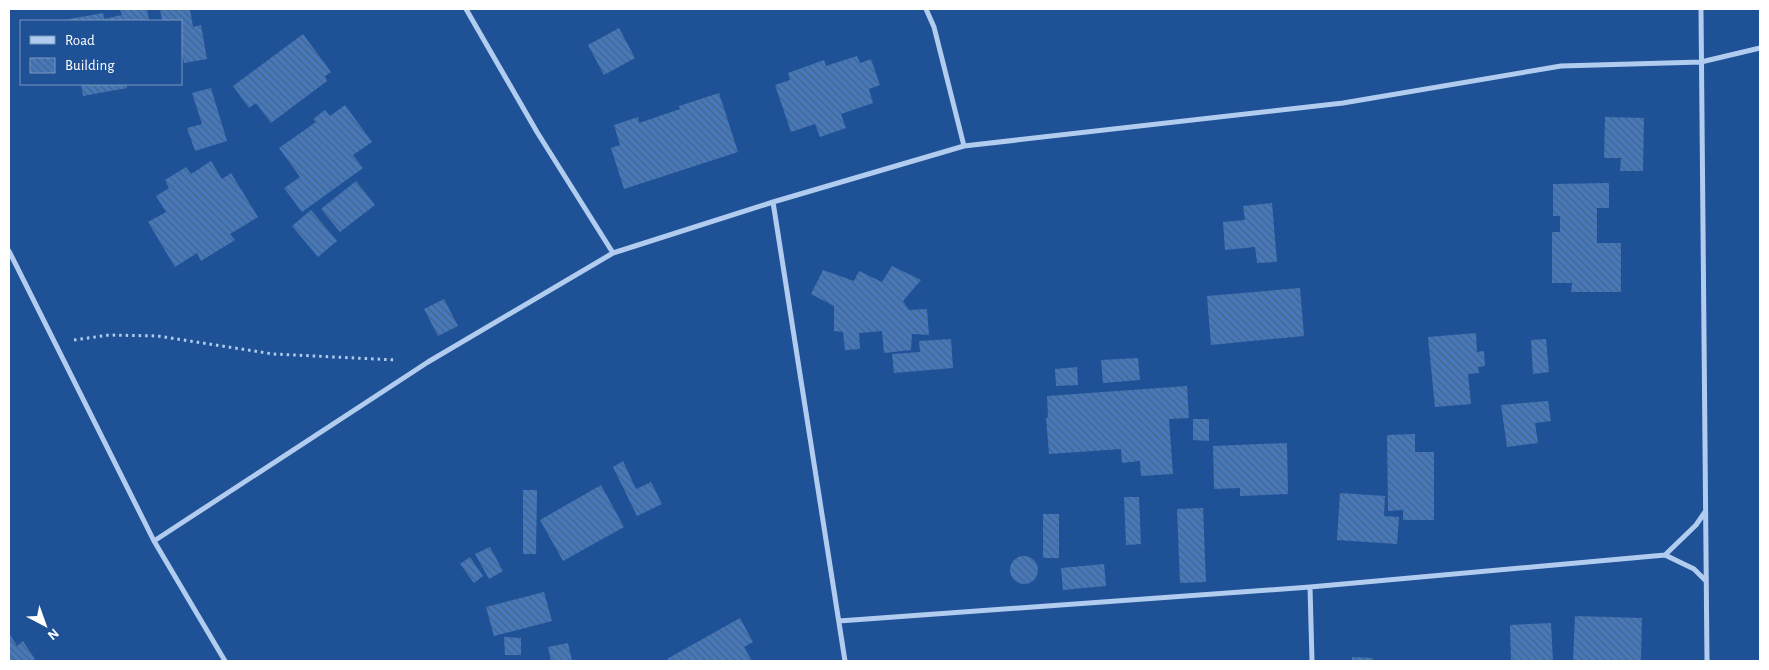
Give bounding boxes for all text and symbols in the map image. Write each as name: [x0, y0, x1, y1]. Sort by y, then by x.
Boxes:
legend: [20, 20, 182, 85]
text: Road: [65, 33, 95, 48]
text: Building: [65, 58, 115, 73]
north arrow: [20, 600, 70, 650]
text: N: [45, 626, 61, 643]

